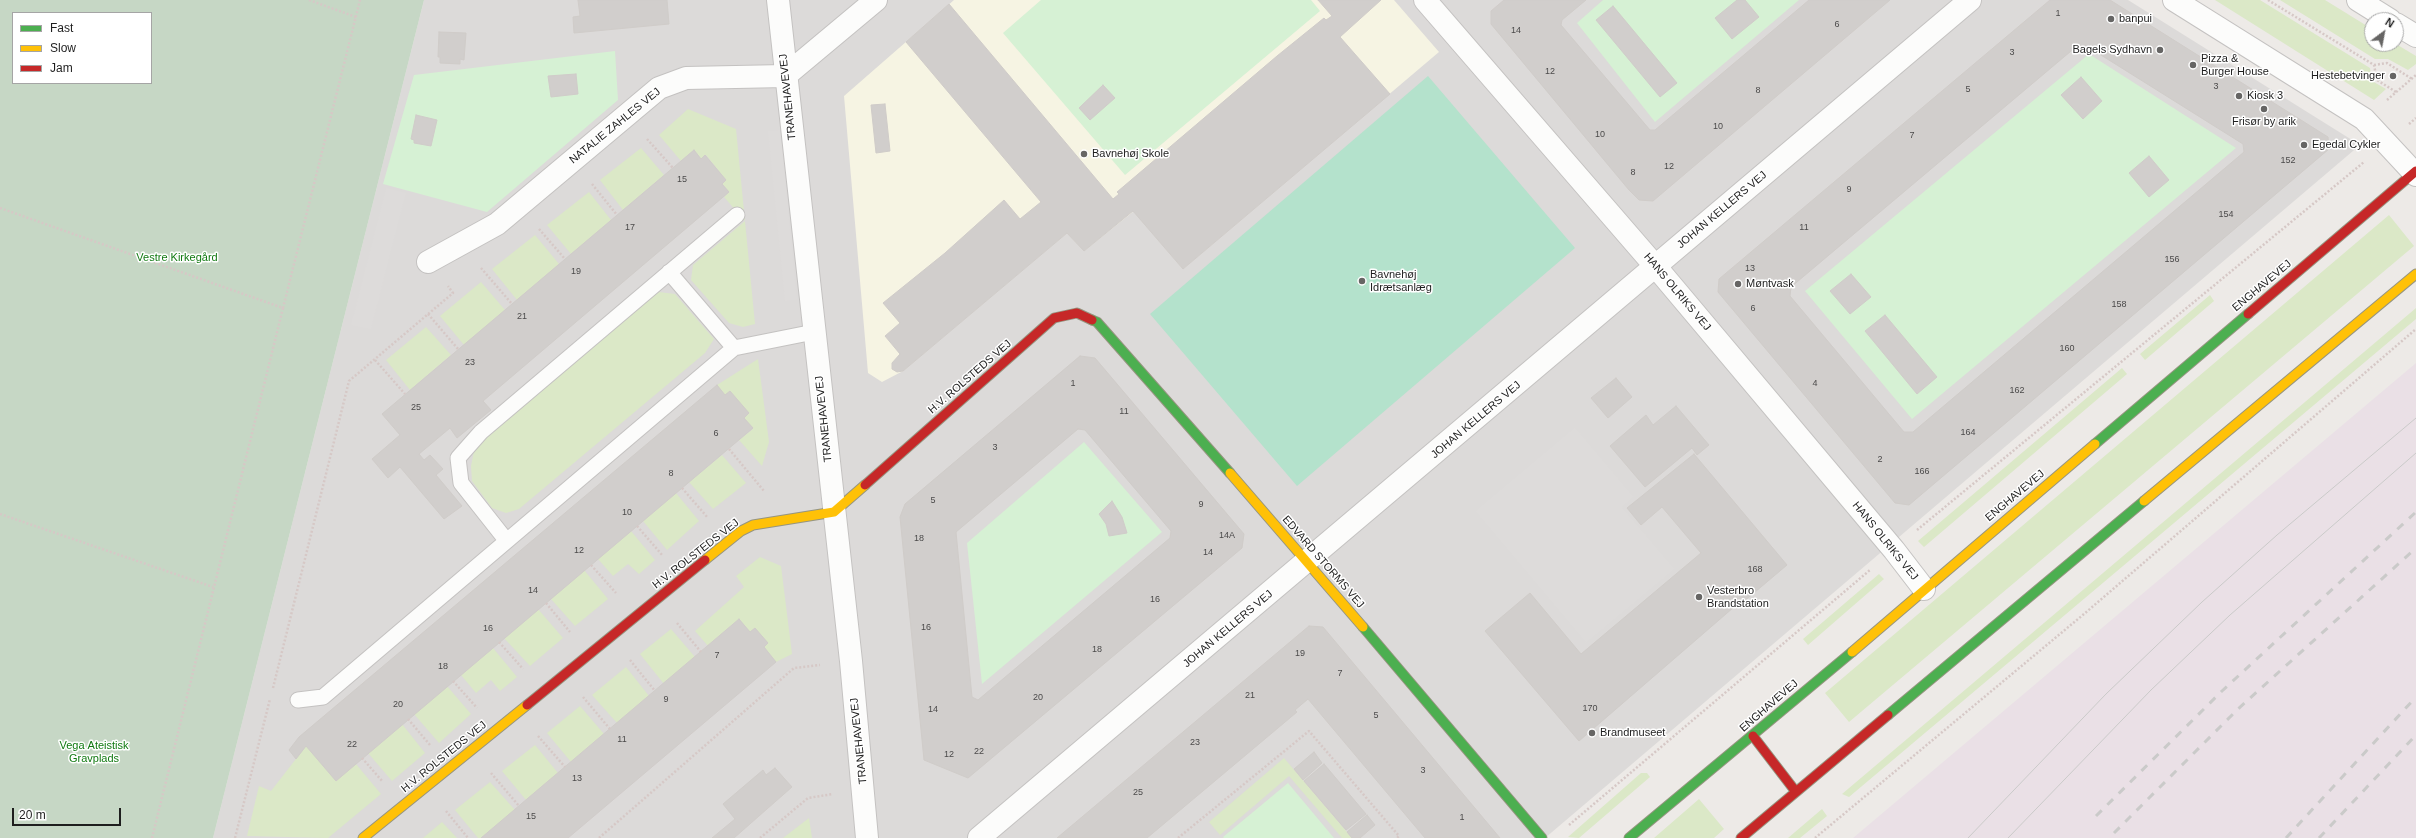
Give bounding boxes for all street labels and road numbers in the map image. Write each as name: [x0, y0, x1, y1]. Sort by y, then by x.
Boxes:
street label: TRANEHAVEVEJ: [777, 53, 799, 141]
street label: NATALIE ZAHLES VEJ: [567, 85, 663, 167]
street label: JOHAN KELLERS VEJ: [1674, 169, 1770, 251]
street label: HANS OLRIKS VEJ: [1641, 251, 1713, 333]
street label: ENGHAVEVEJ: [2230, 257, 2294, 315]
street label: H.V. ROLSTEDS VEJ: [926, 337, 1014, 417]
street label: TRANEHAVEVEJ: [813, 375, 835, 463]
street label: JOHAN KELLERS VEJ: [1428, 379, 1524, 461]
street label: ENGHAVEVEJ: [1983, 467, 2047, 525]
street label: HANS OLRIKS VEJ: [1849, 499, 1921, 583]
street label: EDVARD STORMS VEJ: [1279, 513, 1367, 611]
street label: H.V. ROLSTEDS VEJ: [650, 516, 742, 592]
street label: JOHAN KELLERS VEJ: [1180, 588, 1276, 670]
street label: ENGHAVEVEJ: [1737, 677, 1801, 735]
street label: TRANEHAVEVEJ: [848, 697, 870, 785]
street label: H.V. ROLSTEDS VEJ: [399, 719, 489, 795]

